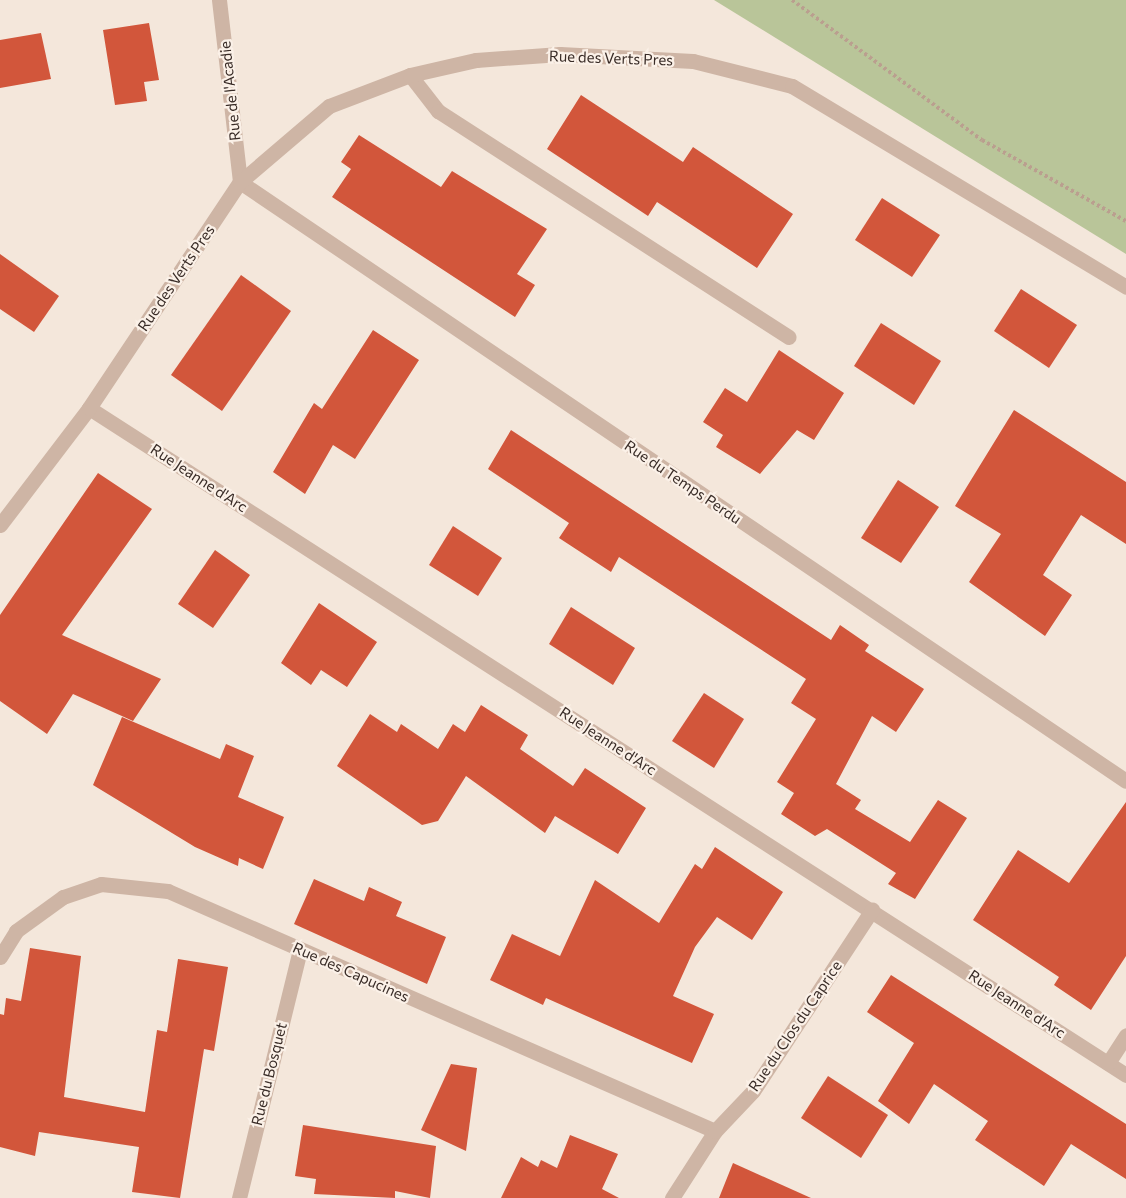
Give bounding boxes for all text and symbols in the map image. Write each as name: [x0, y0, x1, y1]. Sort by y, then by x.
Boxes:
street label: Rue de l'Acadie: [216, 40, 244, 142]
street label: Rue des Verts Pres: [549, 47, 673, 69]
street label: Rue des Verts Pres: [134, 221, 218, 335]
street label: Rue du Temps Perdu: [621, 436, 745, 528]
street label: Rue Jeanne d'Arc: [147, 440, 251, 516]
street label: Rue Jeanne d'Arc: [556, 703, 660, 779]
street label: Rue des Capucines: [290, 938, 412, 1006]
street label: Rue du Clos du Caprice: [745, 957, 845, 1095]
street label: Rue Jeanne d'Arc: [965, 966, 1069, 1042]
street label: Rue du Bosquet: [248, 1021, 290, 1127]

